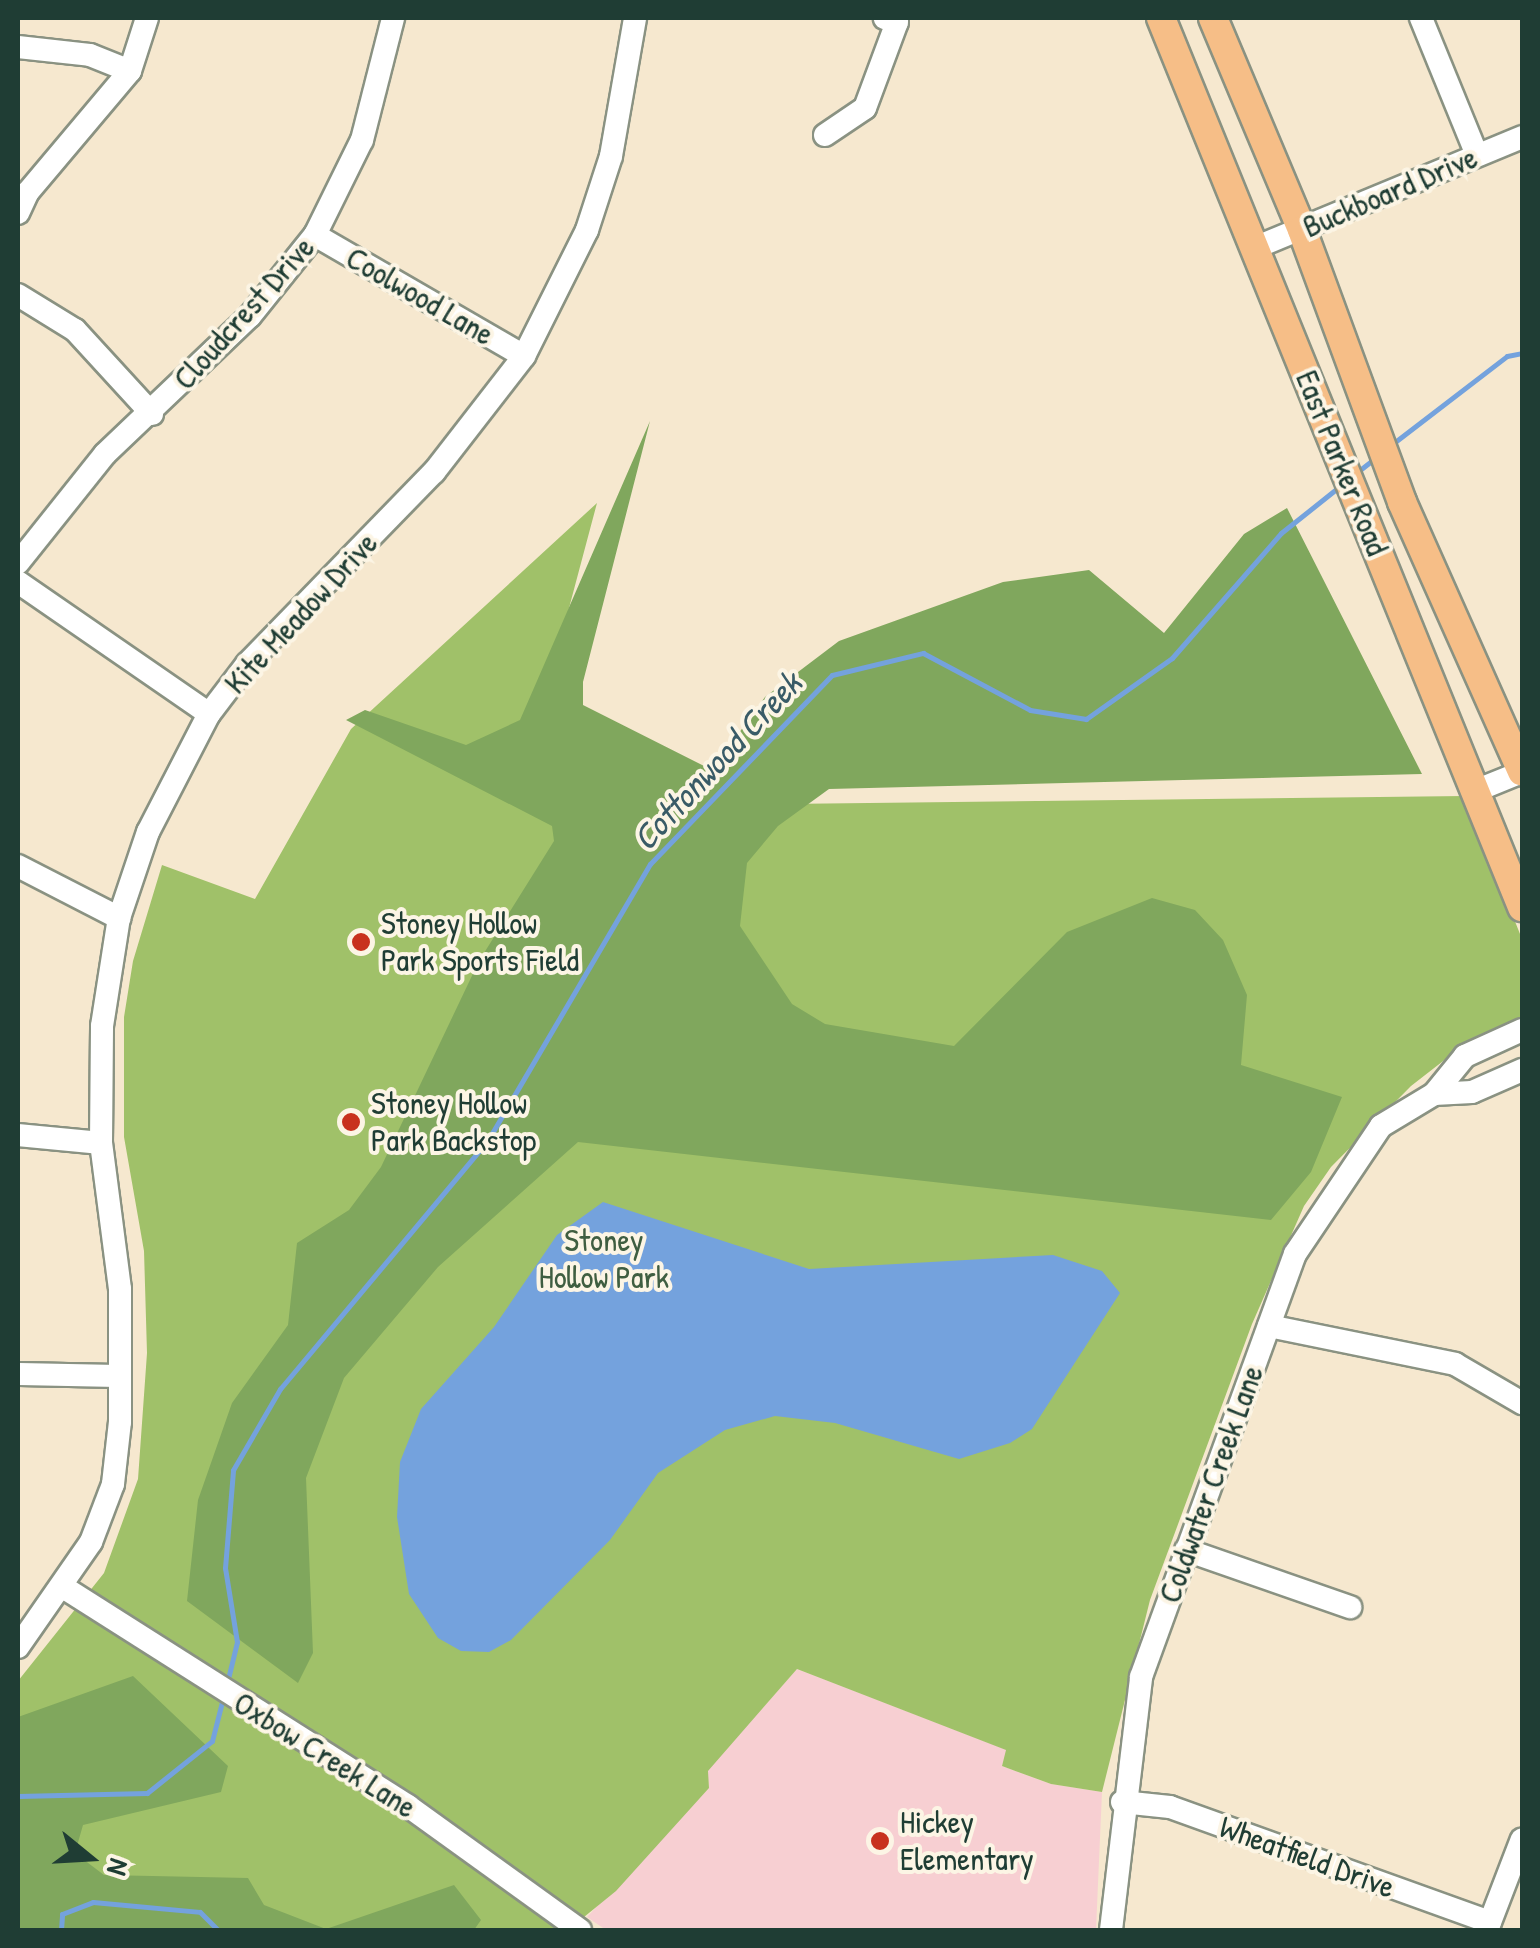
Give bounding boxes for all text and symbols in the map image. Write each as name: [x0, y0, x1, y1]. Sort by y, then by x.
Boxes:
street label: Buckboard Drive: [1297, 138, 1483, 246]
street label: Cloudcrest Drive: [165, 229, 323, 397]
street label: Coolwood Lane: [339, 238, 501, 354]
street label: East Parker Road: [1288, 365, 1396, 561]
street label: Kite Meadow Drive: [216, 524, 386, 702]
water label: Cottonwood Creek: [624, 663, 810, 859]
place label: Stoney Hollow Park Sports Field: [381, 905, 579, 980]
marker: Stoney Hollow Park Sports Field: [350, 931, 372, 953]
place label: Stoney Hollow Park Backstop: [371, 1085, 536, 1160]
marker: Stoney Hollow Park Backstop: [340, 1111, 362, 1133]
park label: Stoney Hollow Park: [539, 1222, 669, 1297]
street label: Coldwater Creek Lane: [1150, 1360, 1272, 1608]
street label: Oxbow Creek Lane: [227, 1684, 423, 1826]
place label: Hickey Elementary: [900, 1804, 1034, 1879]
north arrow: [40, 1808, 140, 1908]
street label: Wheatfield Drive: [1214, 1808, 1400, 1906]
marker: Hickey Elementary: [869, 1830, 891, 1852]
text: N: [98, 1854, 139, 1880]

